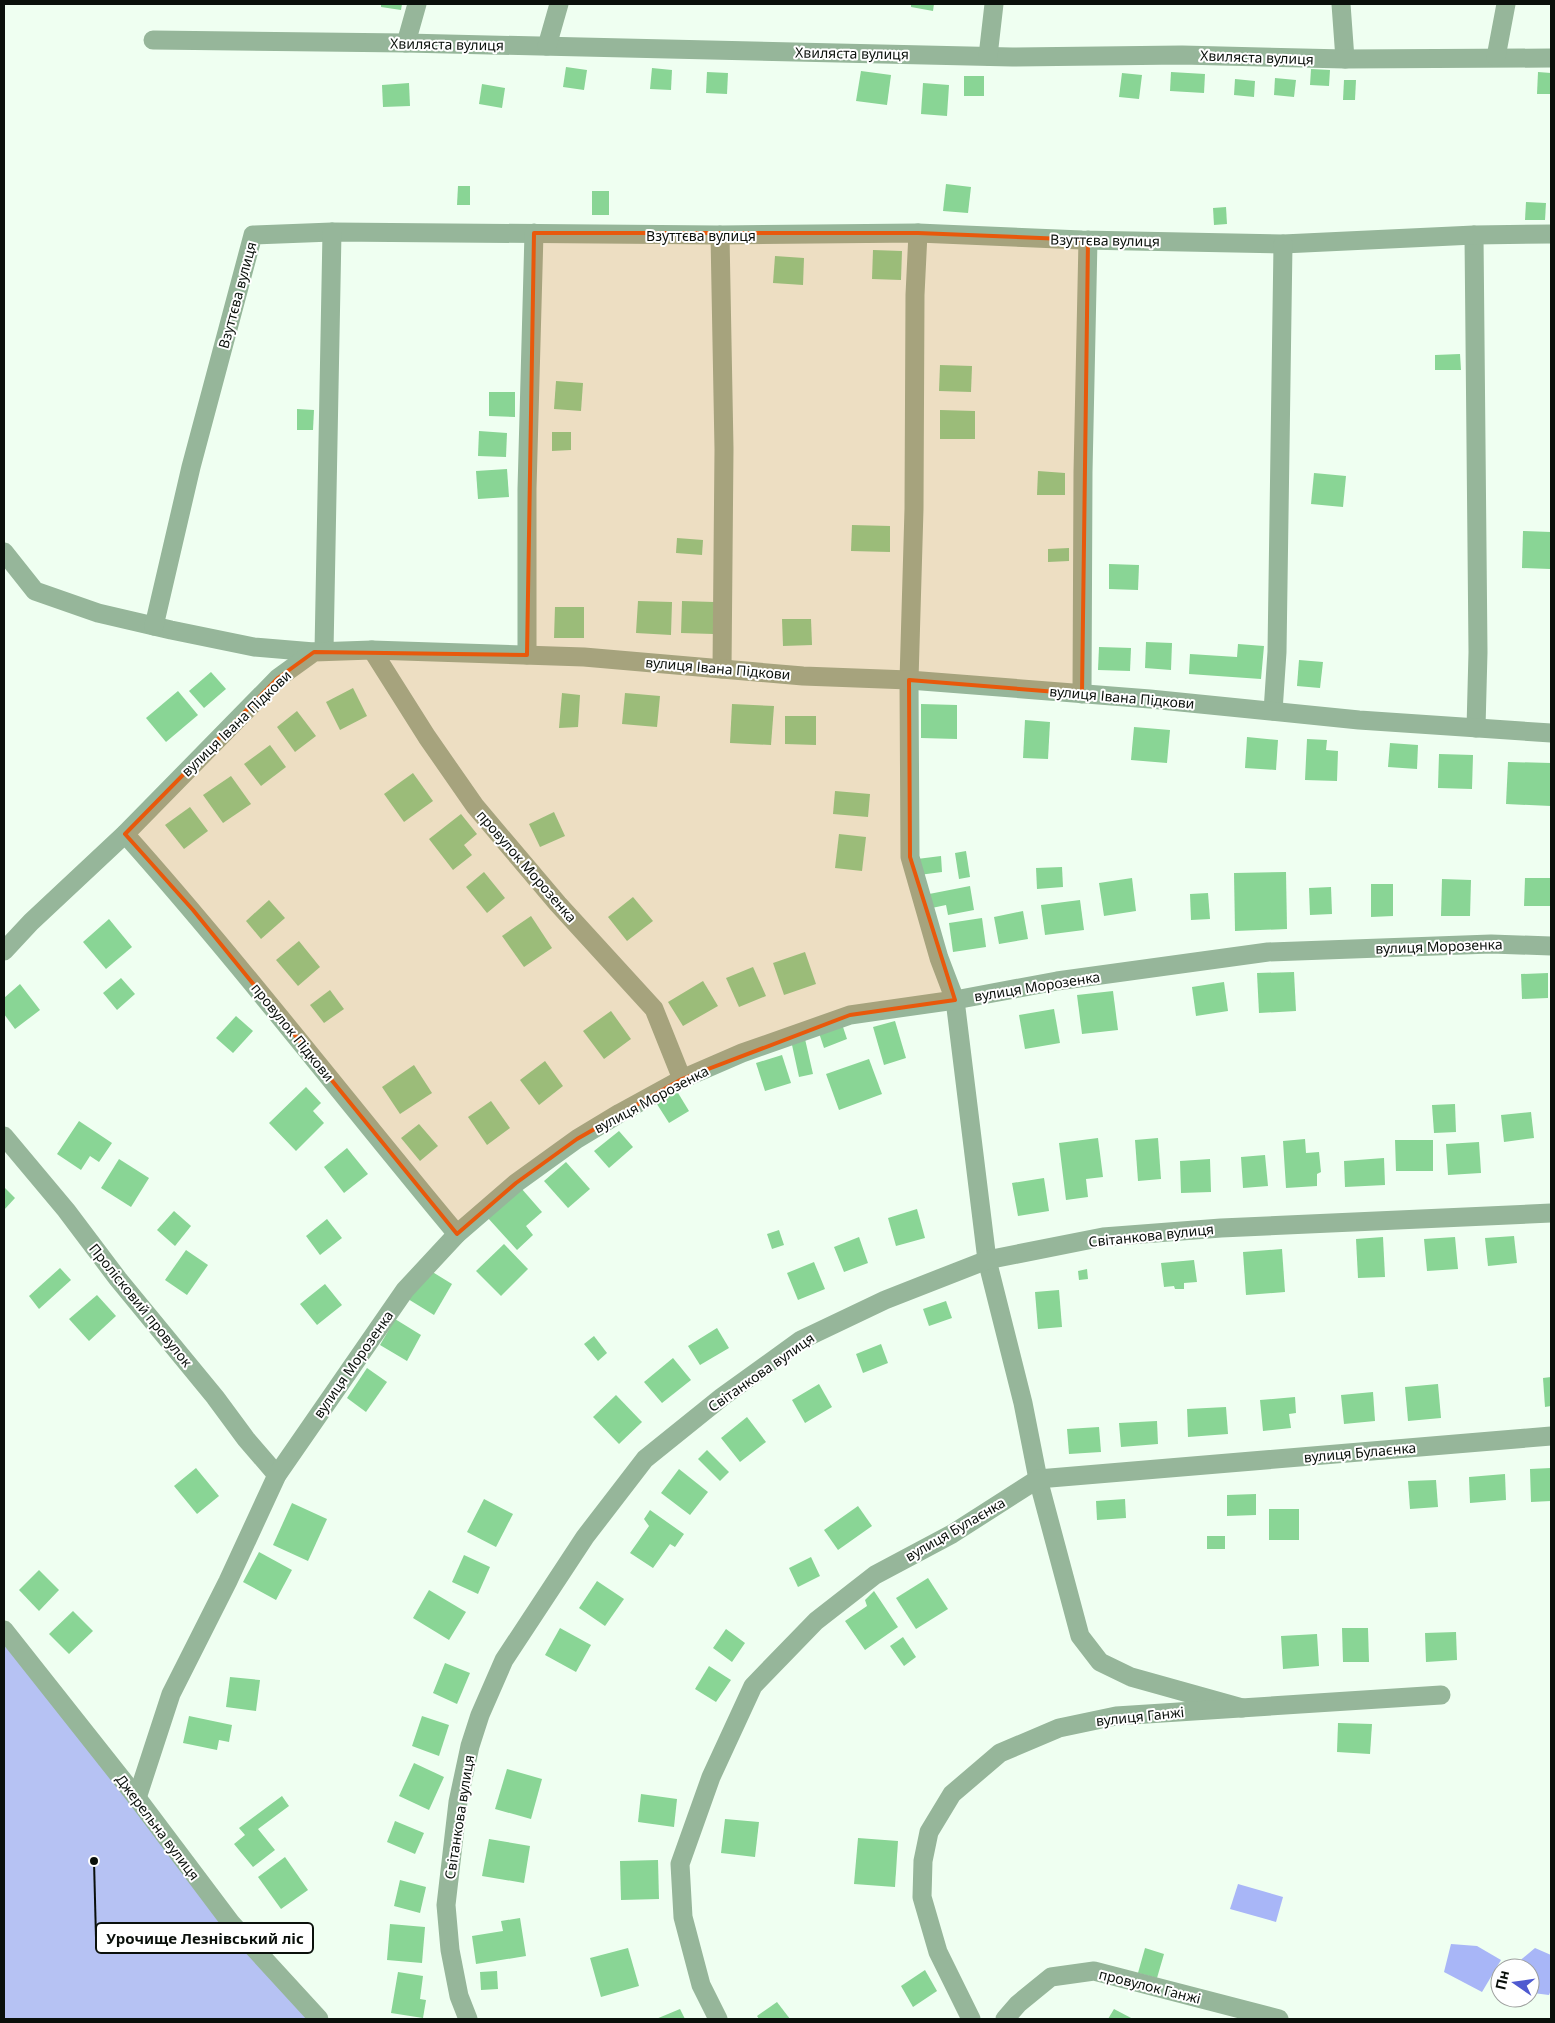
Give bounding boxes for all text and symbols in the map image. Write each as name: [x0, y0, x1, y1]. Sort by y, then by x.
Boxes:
street label: Хвиляста вулиця: [390, 34, 504, 54]
street label: Хвиляста вулиця: [795, 43, 909, 63]
street label: Хвиляста вулиця: [1200, 46, 1314, 68]
street label: Взуттєва вулиця: [646, 226, 756, 245]
street label: Взуттєва вулиця: [1050, 230, 1160, 250]
street label: Взуттєва вулиця: [214, 240, 260, 350]
street label: вулиця Івана Підкови: [645, 652, 791, 684]
street label: вулиця Івана Підкови: [177, 666, 295, 780]
street label: вулиця Івана Підкови: [1049, 681, 1195, 713]
street label: провулок Морозенка: [473, 806, 581, 926]
street label: вулиця Морозенка: [1375, 934, 1503, 958]
street label: вулиця Морозенка: [973, 967, 1101, 1005]
street label: провулок Підкови: [247, 979, 339, 1085]
street label: вулиця Морозенка: [590, 1061, 712, 1137]
street label: Світанкова вулиця: [1087, 1219, 1215, 1251]
street label: Пролісковий провулок: [85, 1239, 197, 1371]
street label: вулиця Морозенка: [309, 1306, 397, 1422]
street label: Світанкова вулиця: [704, 1328, 818, 1416]
street label: вулиця Булаєнка: [1303, 1438, 1417, 1466]
street label: вулиця Булаєнка: [901, 1493, 1009, 1565]
street label: вулиця Ганжі: [1095, 1702, 1185, 1730]
street label: Світанкова вулиця: [440, 1753, 478, 1881]
street label: Джерельна вулиця: [112, 1770, 204, 1884]
callout: Урочище Лезнівський ліс: [96, 1923, 313, 1953]
text: Урочище Лезнівський ліс: [106, 1928, 304, 1948]
north arrow: [1490, 1958, 1540, 2008]
street label: провулок Ганжі: [1097, 1964, 1203, 2008]
text: Пн: [1490, 1968, 1513, 1992]

